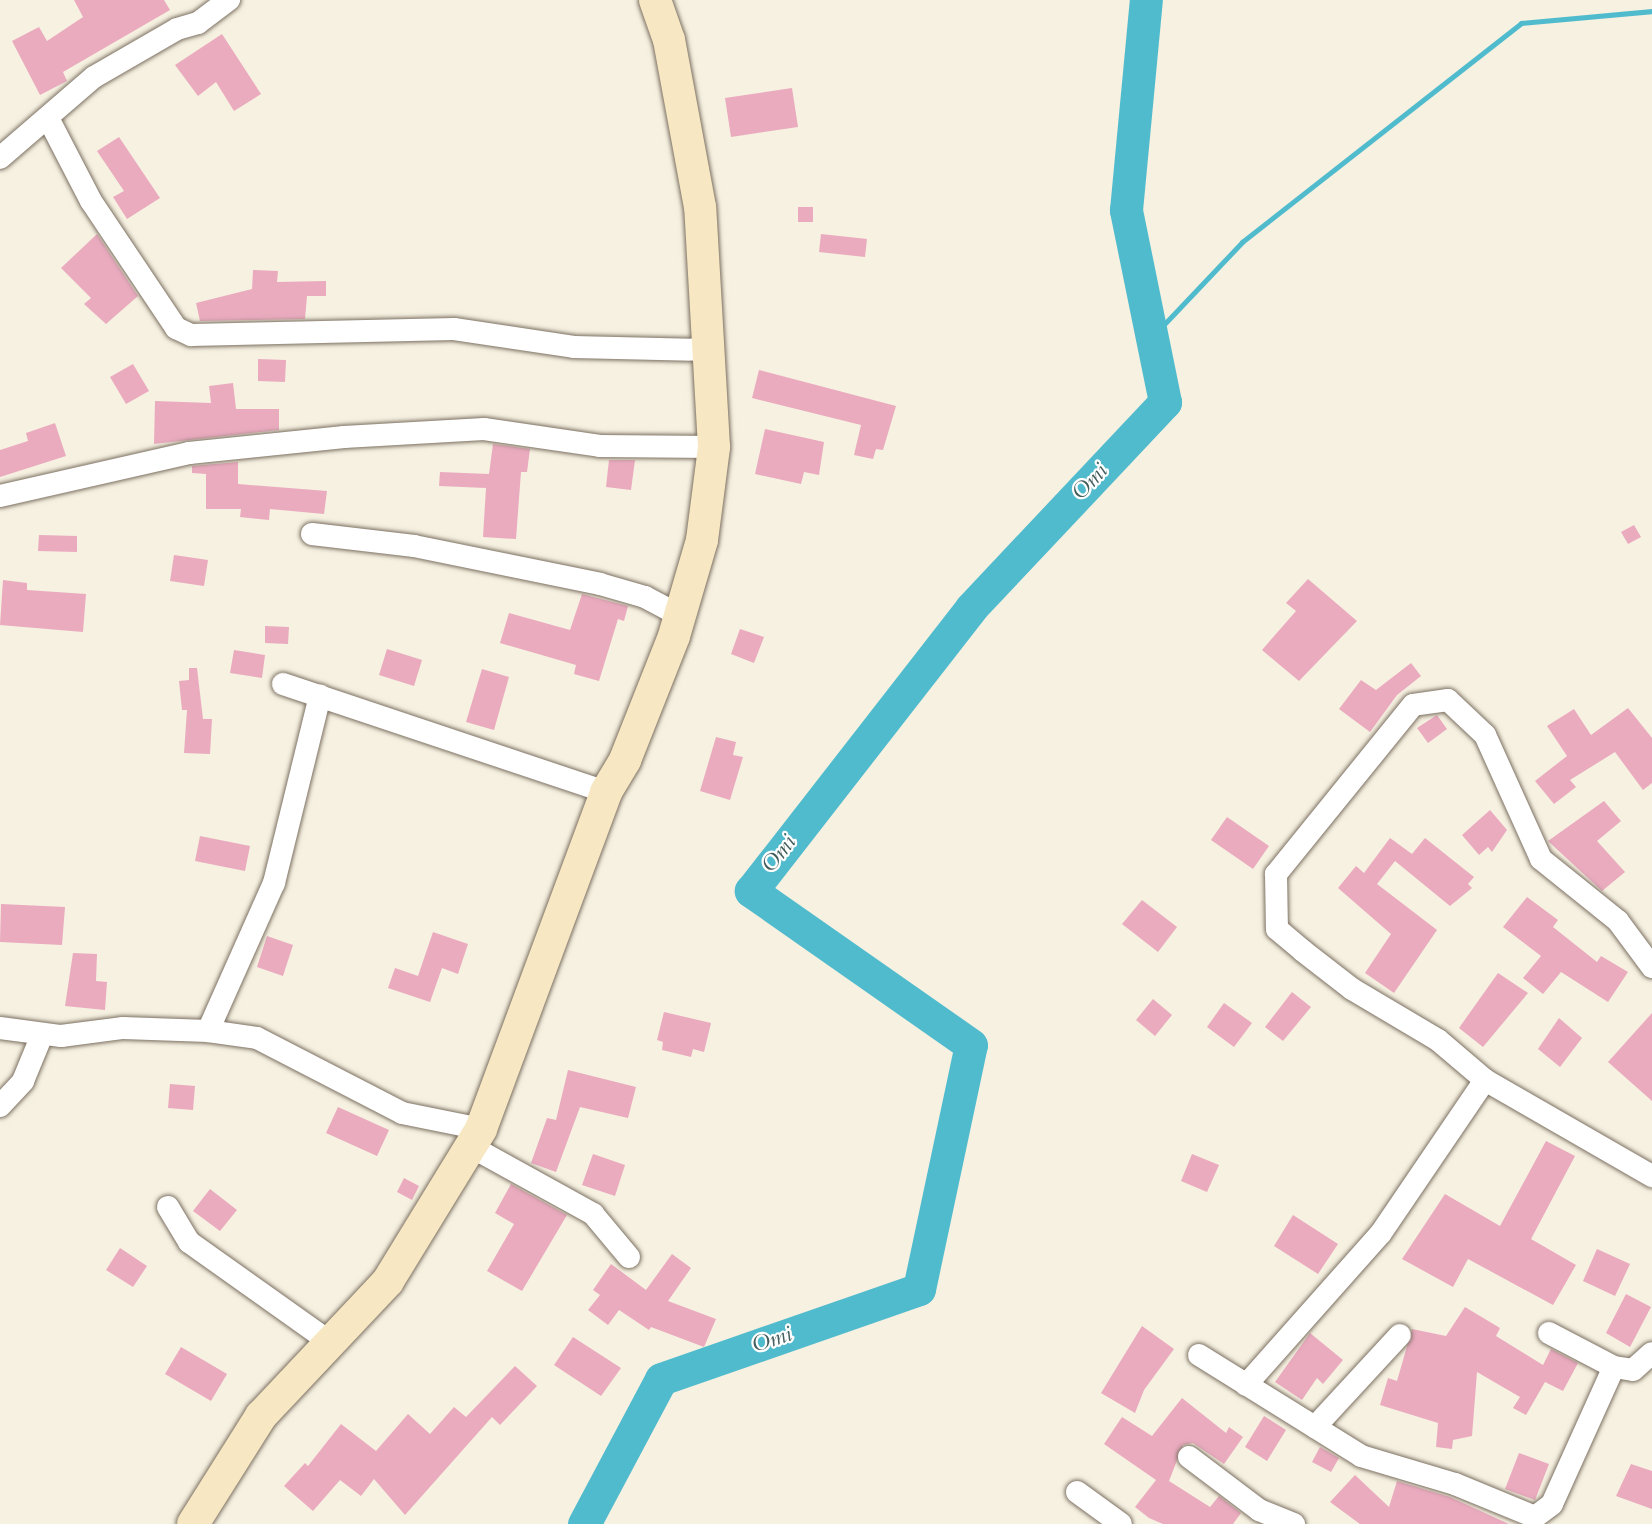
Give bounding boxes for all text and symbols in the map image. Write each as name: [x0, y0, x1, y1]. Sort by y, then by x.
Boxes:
water label: Omi: [1067, 458, 1113, 506]
water label: Omi: [756, 830, 802, 878]
water label: Omi: [749, 1321, 795, 1359]

